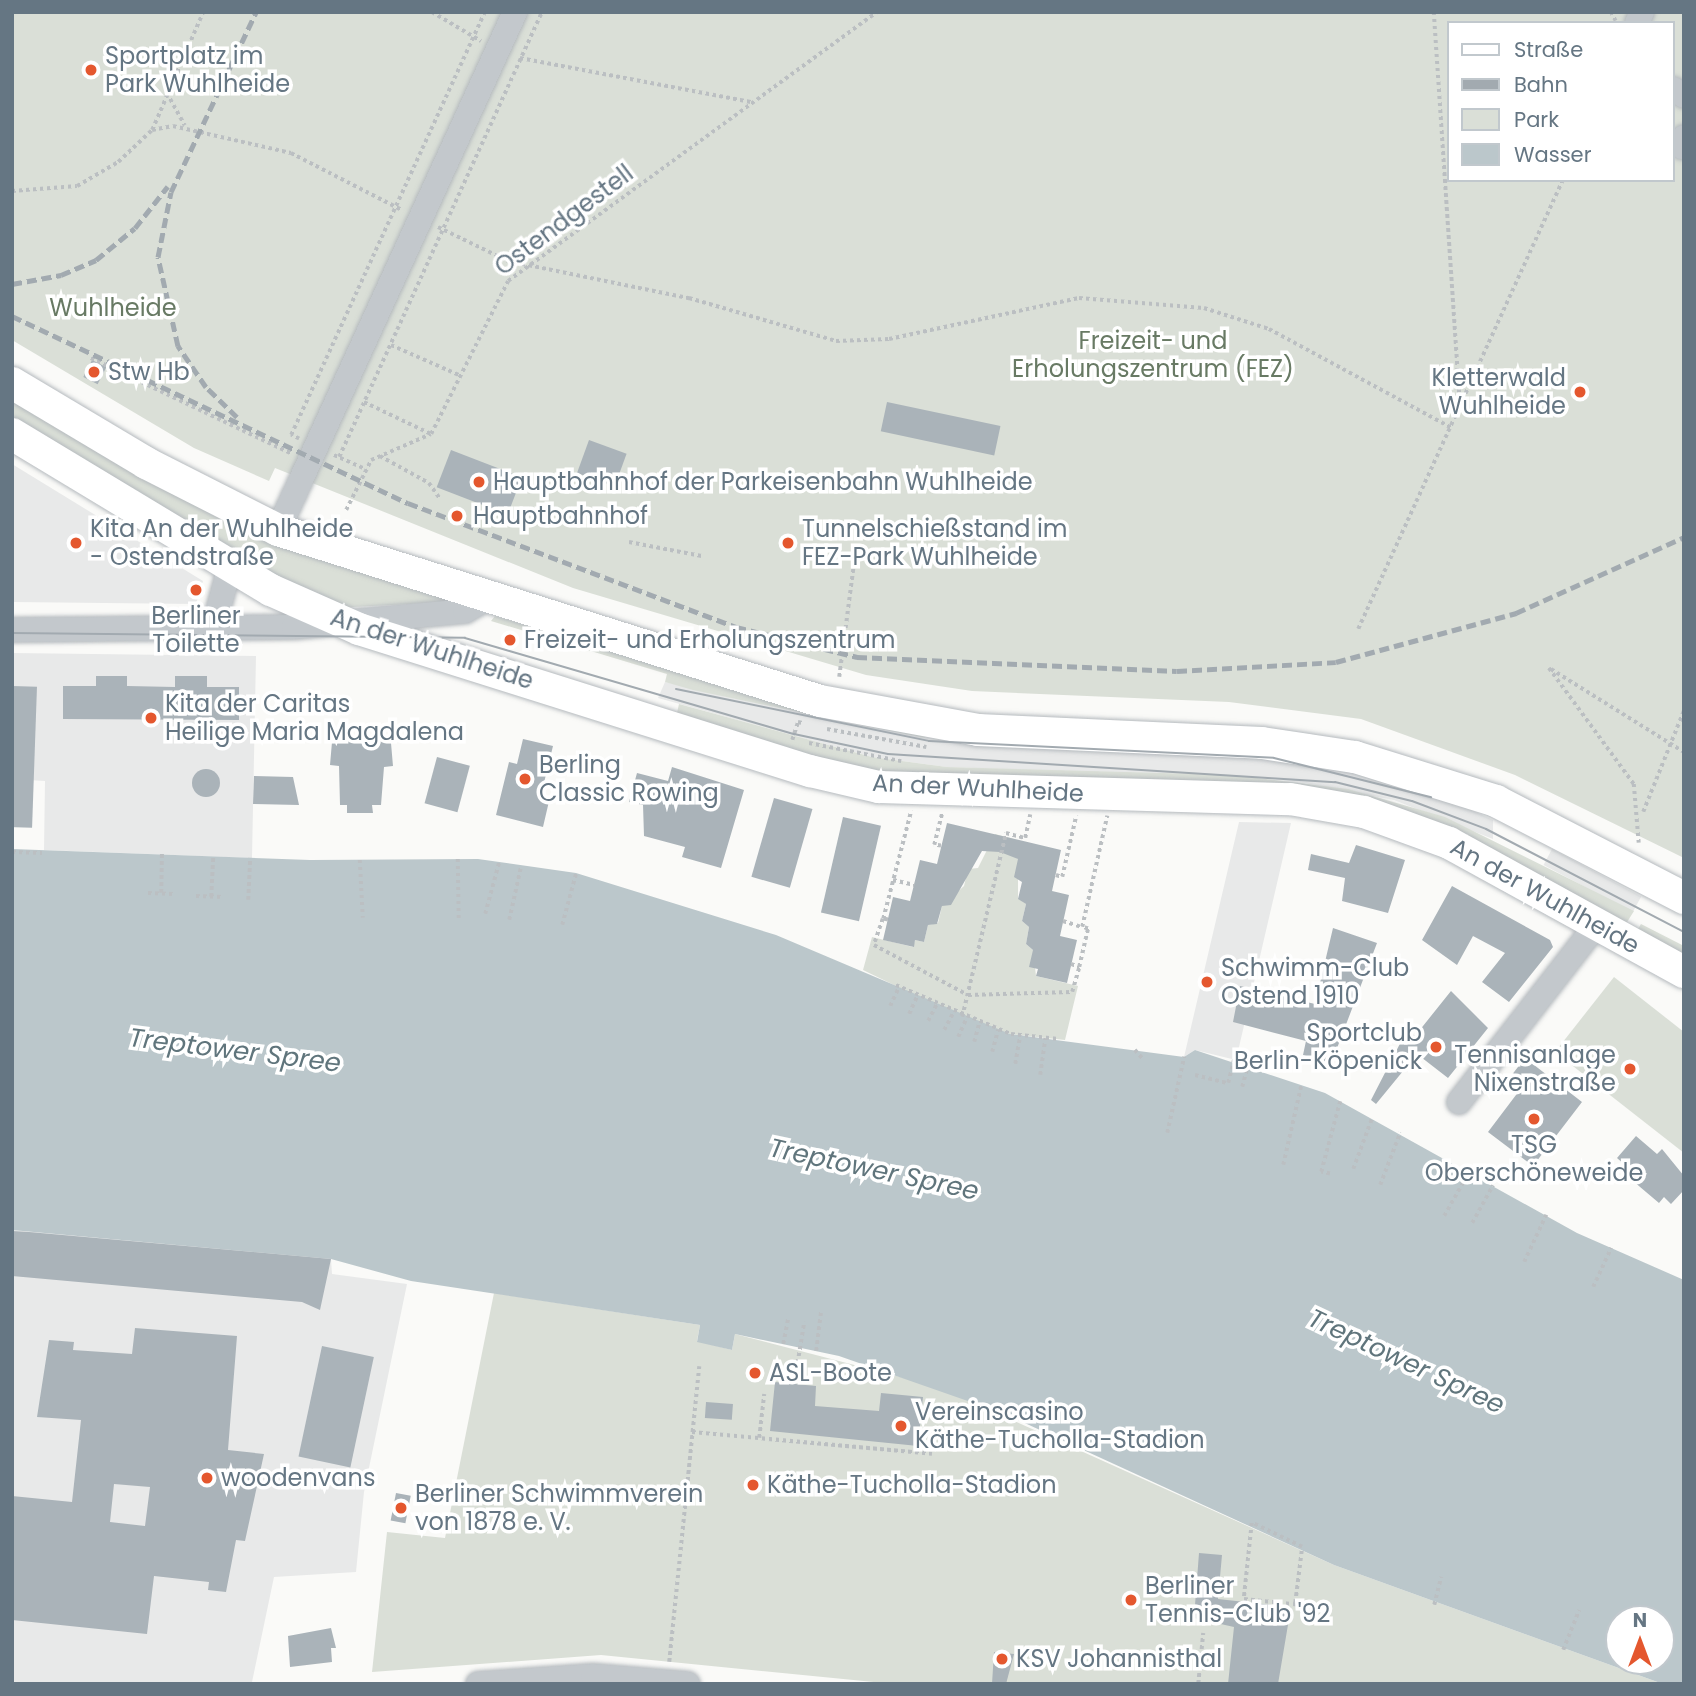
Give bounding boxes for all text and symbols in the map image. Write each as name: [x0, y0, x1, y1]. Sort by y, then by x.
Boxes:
legend: [1448, 21, 1675, 182]
text: Straße: [1514, 35, 1583, 64]
place label: Sportplatz im Park Wuhlheide: [105, 42, 290, 98]
marker: Sportplatz im Park Wuhlheide: [83, 62, 99, 78]
text: Bahn: [1514, 70, 1568, 99]
text: Park: [1514, 105, 1559, 134]
text: Wasser: [1514, 140, 1591, 169]
street label: Ostendgestell: [489, 159, 639, 281]
park label: Wuhlheide: [49, 294, 177, 322]
park label: Freizeit- und Erholungszentrum (FEZ): [1012, 327, 1294, 383]
place label: Stw Hb: [108, 358, 190, 386]
marker: Stw Hb: [86, 364, 102, 380]
place label: Kletterwald Wuhlheide: [1432, 364, 1566, 420]
marker: Kletterwald Wuhlheide: [1572, 384, 1588, 400]
place label: Hauptbahnhof der Parkeisenbahn Wuhlheide: [493, 468, 1033, 496]
marker: Hauptbahnhof der Parkeisenbahn Wuhlheide: [471, 474, 487, 490]
place label: Hauptbahnhof: [473, 502, 648, 530]
marker: Hauptbahnhof: [447, 506, 467, 526]
place label: Kita An der Wuhlheide - Ostendstraße: [90, 515, 353, 571]
place label: Tunnelschießstand im FEZ-Park Wuhlheide: [802, 515, 1068, 571]
marker: Kita An der Wuhlheide - Ostendstraße: [68, 535, 84, 551]
marker: Tunnelschießstand im FEZ-Park Wuhlheide: [780, 535, 796, 551]
marker: Berliner Toilette: [188, 582, 204, 598]
place label: Berliner Toilette: [151, 602, 241, 658]
street label: An der Wuhlheide: [327, 603, 537, 695]
place label: Freizeit- und Erholungszentrum: [524, 626, 896, 654]
marker: Freizeit- und Erholungszentrum: [502, 632, 518, 648]
place label: Kita der Caritas Heilige Maria Magdalena: [165, 690, 464, 746]
marker: Kita der Caritas Heilige Maria Magdalena: [143, 710, 159, 726]
place label: Berling Classic Rowing: [539, 751, 719, 807]
street label: An der Wuhlheide: [872, 768, 1084, 808]
marker: Berling Classic Rowing: [517, 771, 533, 787]
street label: An der Wuhlheide: [1445, 832, 1645, 960]
place label: Schwimm-Club Ostend 1910: [1221, 954, 1409, 1010]
marker: Schwimm-Club Ostend 1910: [1199, 974, 1215, 990]
place label: Sportclub Berlin-Köpenick: [1234, 1019, 1422, 1075]
water label: Treptower Spree: [127, 1023, 343, 1079]
marker: Sportclub Berlin-Köpenick: [1428, 1039, 1444, 1055]
place label: Tennisanlage Nixenstraße: [1454, 1041, 1616, 1097]
marker: Tennisanlage Nixenstraße: [1622, 1061, 1638, 1077]
marker: TSG Oberschöneweide: [1526, 1111, 1542, 1127]
place label: TSG Oberschöneweide: [1425, 1131, 1643, 1187]
water label: Treptower Spree: [767, 1133, 981, 1207]
water label: Treptower Spree: [1303, 1303, 1509, 1421]
place label: ASL-Boote: [769, 1359, 892, 1387]
marker: ASL-Boote: [747, 1365, 763, 1381]
place label: Vereinscasino Käthe-Tucholla-Stadion: [915, 1398, 1205, 1454]
marker: Vereinscasino Käthe-Tucholla-Stadion: [893, 1418, 909, 1434]
place label: woodenvans: [221, 1464, 375, 1492]
marker: woodenvans: [199, 1470, 215, 1486]
place label: Käthe-Tucholla-Stadion: [767, 1471, 1057, 1499]
marker: Käthe-Tucholla-Stadion: [745, 1477, 761, 1493]
place label: Berliner Schwimmverein von 1878 e. V.: [415, 1480, 703, 1536]
marker: Berliner Schwimmverein von 1878 e. V.: [393, 1500, 409, 1516]
place label: Berliner Tennis-Club '92: [1145, 1572, 1330, 1628]
marker: Berliner Tennis-Club '92: [1123, 1592, 1139, 1608]
north arrow: [1605, 1605, 1675, 1675]
text: N: [1633, 1607, 1647, 1634]
place label: KSV Johannisthal: [1016, 1645, 1222, 1673]
marker: KSV Johannisthal: [994, 1651, 1010, 1667]

